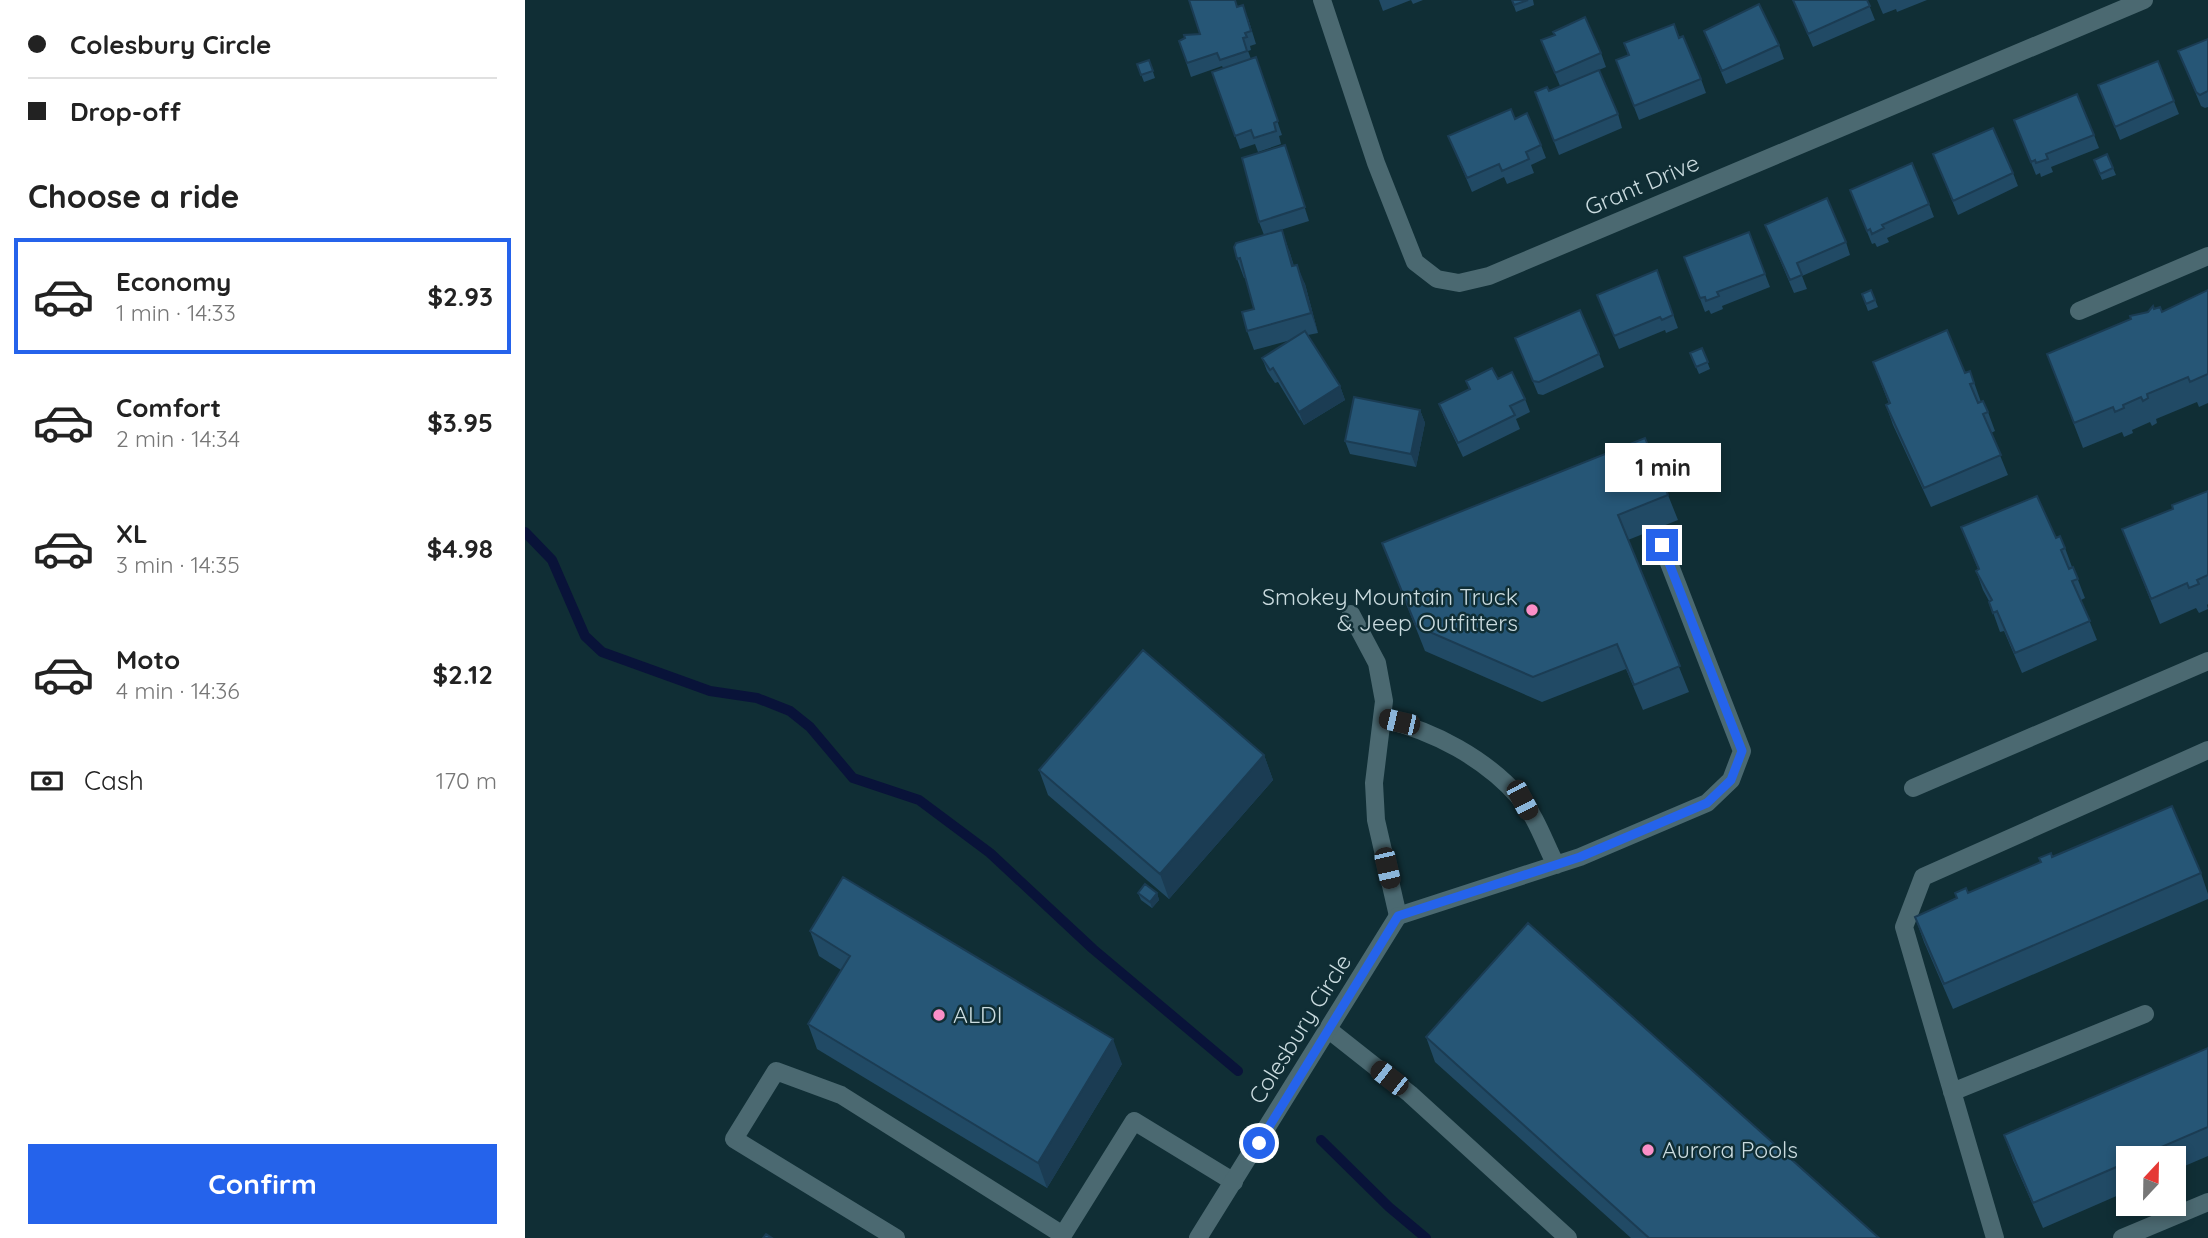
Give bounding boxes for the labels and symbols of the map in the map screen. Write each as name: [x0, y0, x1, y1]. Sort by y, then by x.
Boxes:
street label: Grant Drive: [1580, 148, 1703, 222]
callout: 1 min: [1604, 444, 1720, 492]
route end: [1646, 529, 1678, 561]
place label: Smokey Mountain Truck & Jeep Outfitters: [1262, 582, 1518, 637]
marker: Smokey Mountain Truck & Jeep Outfitters: [1524, 602, 1540, 618]
car: [1377, 707, 1422, 737]
car: [1503, 777, 1542, 823]
car: [1373, 845, 1402, 891]
street label: Colesbury Circle: [1242, 948, 1357, 1109]
place label: ALDI: [953, 1000, 1002, 1029]
marker: ALDI: [931, 1007, 947, 1023]
car: [1366, 1057, 1413, 1099]
route start: [1243, 1127, 1275, 1159]
place label: Aurora Pools: [1662, 1135, 1798, 1164]
marker: Aurora Pools: [1640, 1142, 1656, 1158]
north arrow: [2116, 1146, 2186, 1216]

